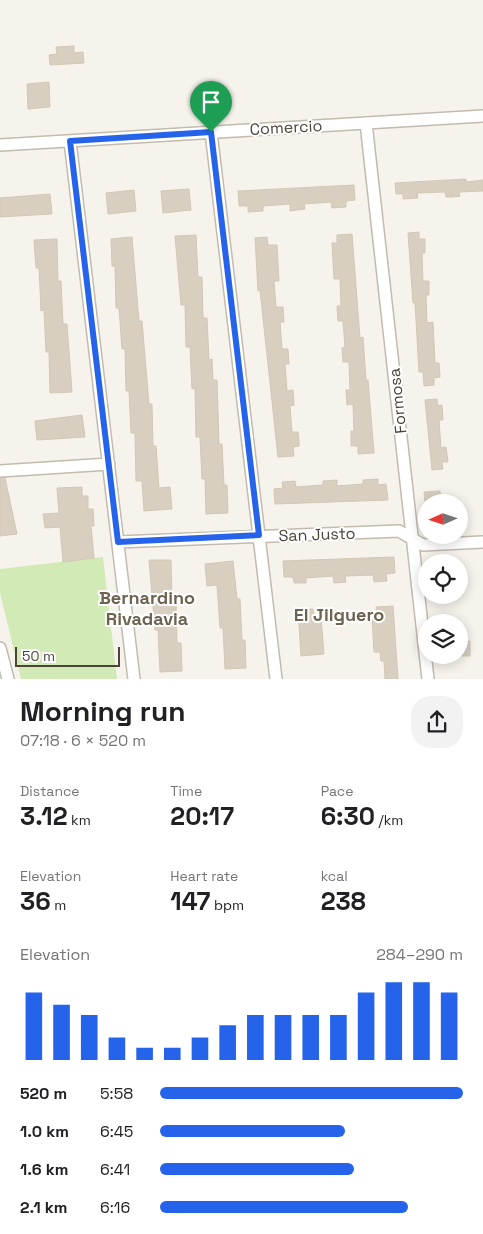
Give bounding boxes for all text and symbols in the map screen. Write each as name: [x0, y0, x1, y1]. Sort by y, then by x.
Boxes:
pin: [190, 81, 232, 132]
icon: arrive: [197, 88, 225, 116]
street label: Comercio: [249, 115, 323, 140]
street label: Formosa: [384, 367, 411, 435]
north arrow: [418, 494, 468, 544]
map controls: [418, 494, 468, 664]
street label: San Justo: [278, 523, 356, 546]
button: locate: [418, 554, 468, 604]
district label: Bernardino Rivadavia: [99, 586, 195, 630]
district label: El Jilguero: [294, 603, 384, 626]
button: layers: [418, 614, 468, 664]
scale bar: [15, 644, 120, 667]
text: 50 m: [22, 647, 55, 665]
text: Morning run: [20, 693, 185, 729]
button: share: [411, 696, 463, 748]
text: 07:18 · 6 × 520 m: [20, 730, 146, 751]
text: Distance: [20, 782, 80, 800]
text: Time: [170, 782, 202, 800]
text: Pace: [321, 782, 353, 800]
text: 3.12: [20, 800, 68, 832]
text: 20:17: [170, 800, 234, 832]
text: 6:30: [321, 800, 375, 832]
text: km: [68, 811, 91, 829]
text: /km: [375, 811, 403, 829]
text: Elevation: [20, 867, 81, 885]
text: Heart rate: [170, 867, 238, 885]
text: kcal: [321, 867, 348, 885]
text: 36: [20, 885, 51, 917]
text: 147: [170, 885, 210, 917]
text: 238: [321, 885, 366, 917]
text: m: [51, 896, 66, 914]
text: bpm: [210, 896, 244, 914]
text: Elevation: [20, 944, 90, 965]
text: 284–290 m: [376, 944, 463, 965]
text: 520 m: [20, 1083, 67, 1104]
text: 5:58: [100, 1083, 133, 1104]
text: 1.0 km: [20, 1121, 69, 1142]
text: 6:45: [100, 1121, 133, 1142]
text: 1.6 km: [20, 1159, 68, 1180]
text: 6:41: [100, 1159, 130, 1180]
text: 2.1 km: [20, 1197, 67, 1218]
text: 6:16: [100, 1197, 130, 1218]

